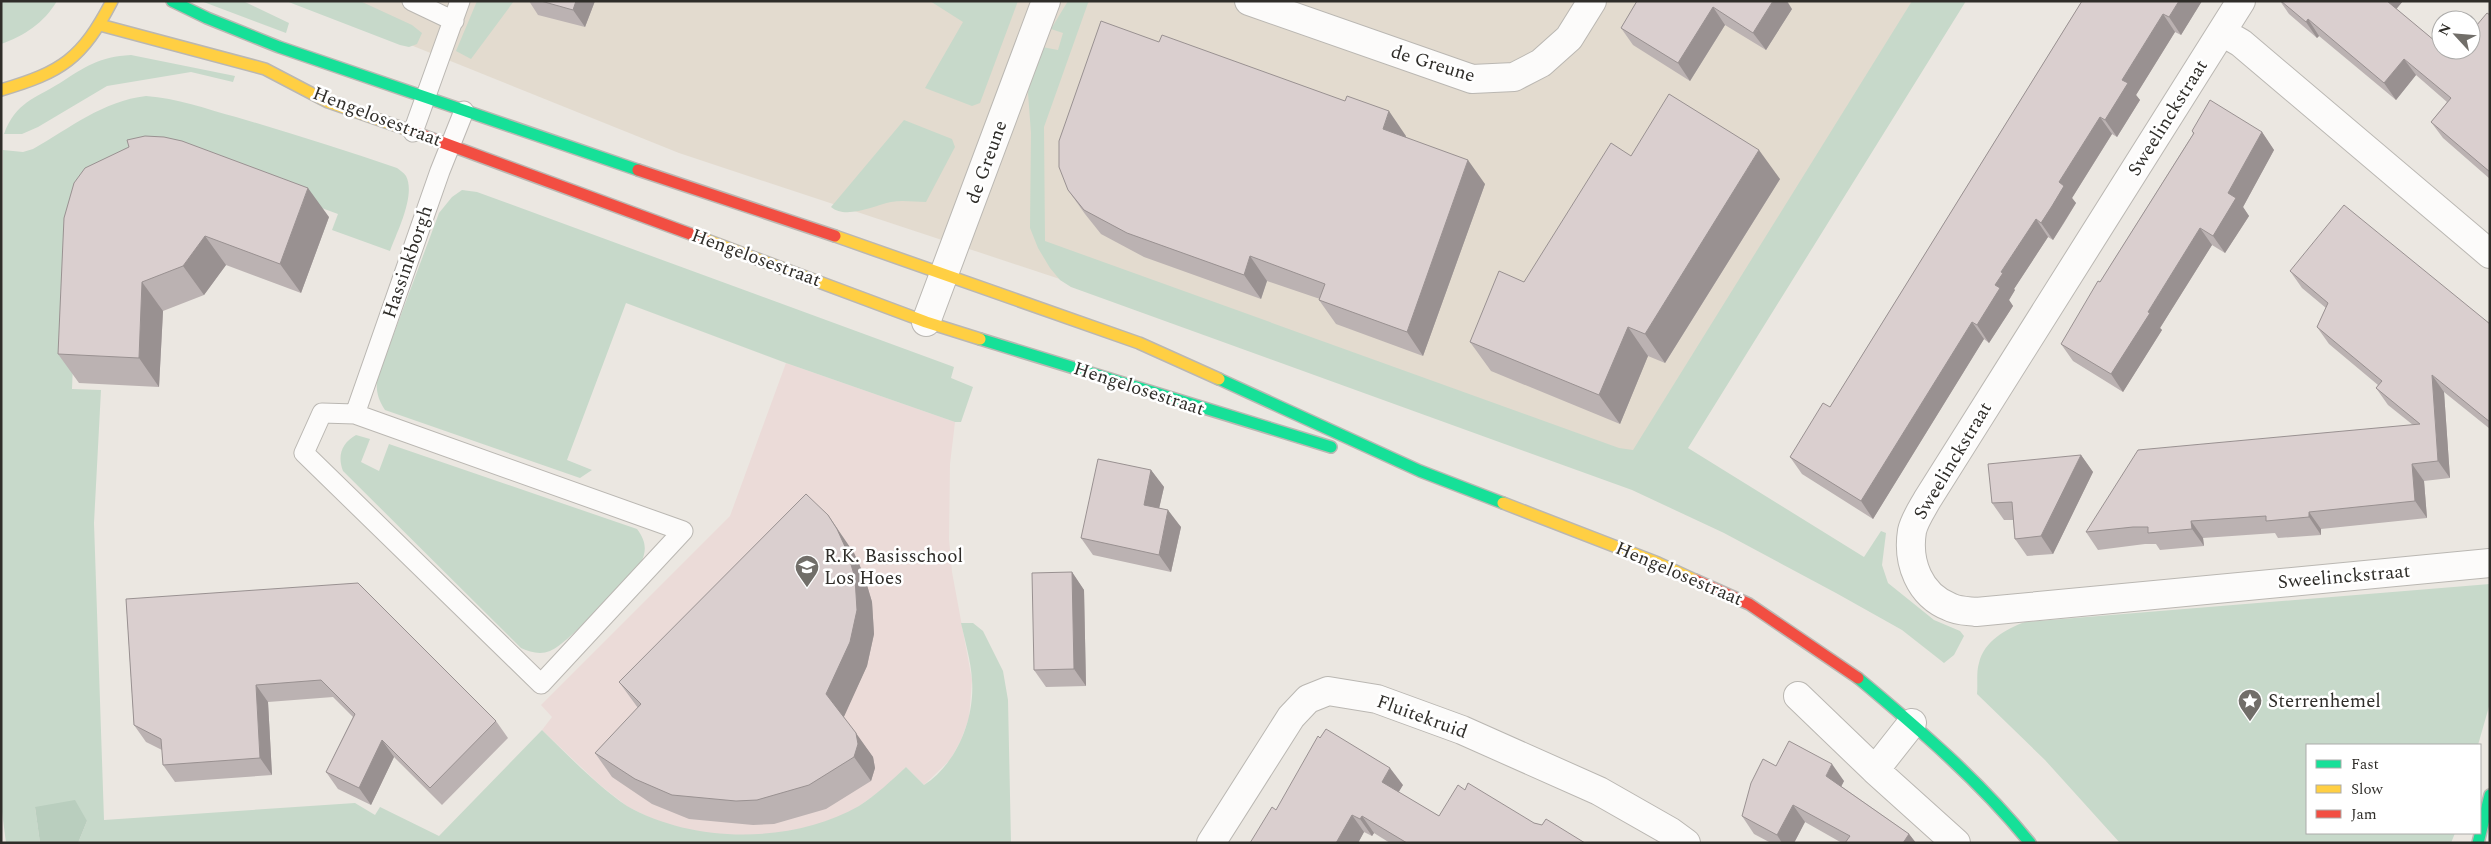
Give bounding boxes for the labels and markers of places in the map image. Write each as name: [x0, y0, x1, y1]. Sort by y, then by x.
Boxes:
place label: R.K. Basisschool Los Hoes: [824, 542, 963, 593]
school or university icon: R.K. Basisschool Los Hoes: [794, 554, 820, 588]
place label: Sterrenhemel: [2268, 687, 2381, 716]
place icon: Sterrenhemel: [2237, 688, 2263, 722]

